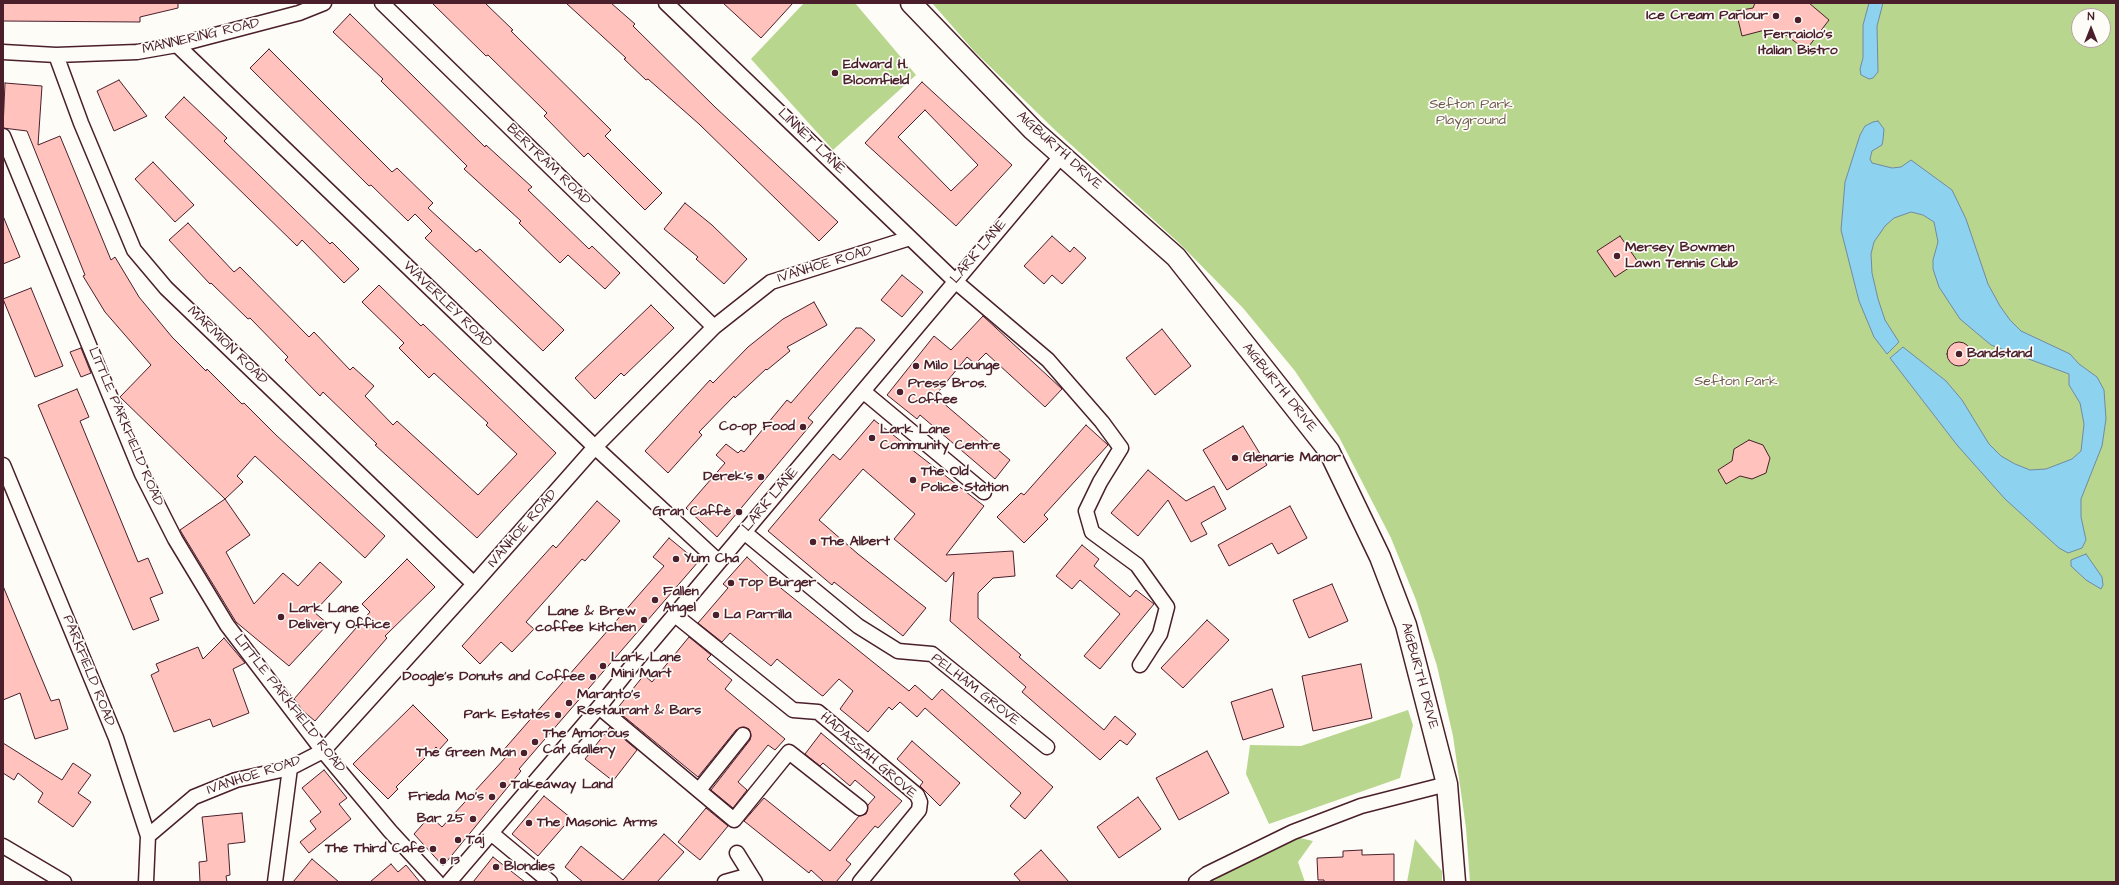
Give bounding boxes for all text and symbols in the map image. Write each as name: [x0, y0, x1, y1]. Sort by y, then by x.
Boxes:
place label: Ice Cream Parlour: [1646, 8, 1768, 24]
north arrow: [2071, 8, 2111, 48]
text: N: [2088, 9, 2094, 24]
marker: Ice Cream Parlour: [1771, 11, 1781, 21]
street label: MANNERING ROAD: [141, 15, 261, 59]
marker: Ferraiolo's Italian Bistro: [1793, 15, 1803, 25]
place label: Ferraiolo's Italian Bistro: [1758, 27, 1838, 60]
place label: Edward H. Bloomfield: [843, 57, 909, 90]
marker: Edward H. Bloomfield: [830, 68, 840, 78]
park label: Sefton Park Playground: [1429, 97, 1513, 130]
street label: LINNET LANE: [774, 105, 848, 179]
street label: AIGBURTH DRIVE: [1013, 108, 1105, 194]
street label: BERTRAM ROAD: [502, 121, 594, 209]
street label: LARK LANE: [947, 217, 1011, 287]
place label: Mersey Bowmen Lawn Tennis Club: [1625, 240, 1738, 272]
street label: IVANHOE ROAD: [776, 243, 874, 287]
marker: Mersey Bowmen Lawn Tennis Club: [1612, 251, 1622, 261]
street label: WAVERLEY ROAD: [399, 258, 495, 352]
street label: MARMION ROAD: [183, 303, 271, 389]
street label: AIGBURTH DRIVE: [1238, 340, 1320, 436]
street label: LITTLE PARKFIELD ROAD: [84, 345, 166, 509]
place label: Bandstand: [1967, 346, 2032, 362]
marker: Bandstand: [1954, 349, 1964, 359]
place label: Milo Lounge: [924, 358, 1000, 374]
marker: Milo Lounge: [911, 361, 921, 371]
park label: Sefton Park: [1694, 374, 1778, 390]
place label: Press Bros. Coffee: [908, 376, 986, 408]
marker: Press Bros. Coffee: [895, 387, 905, 397]
place label: Co-op Food: [719, 419, 795, 435]
marker: Co-op Food: [798, 422, 808, 432]
place label: Lark Lane Community Centre: [880, 422, 1000, 454]
marker: Lark Lane Community Centre: [867, 433, 877, 443]
place label: Glenarie Manor: [1243, 450, 1341, 466]
marker: Glenarie Manor: [1230, 453, 1240, 463]
place label: The Old Police Station: [921, 464, 1009, 496]
street label: LARK LANE: [739, 465, 803, 535]
place label: Derek's: [703, 469, 753, 485]
marker: Derek's: [756, 472, 766, 482]
marker: The Old Police Station: [908, 475, 918, 485]
street label: IVANHOE ROAD: [485, 487, 561, 571]
place label: Gran Caffè: [653, 504, 731, 520]
marker: Gran Caffè: [734, 507, 744, 517]
place label: The Albert: [821, 534, 890, 550]
marker: The Albert: [808, 537, 818, 547]
place label: Yum Cha: [684, 551, 739, 567]
marker: Yum Cha: [671, 554, 681, 564]
place label: Top Burger: [739, 575, 816, 591]
marker: Top Burger: [726, 578, 736, 588]
place label: Fallen Angel: [663, 584, 699, 616]
marker: Fallen Angel: [650, 595, 660, 605]
place label: Lark Lane Delivery Office: [289, 601, 390, 634]
place label: Lane & Brew coffee kitchen: [535, 604, 636, 636]
place label: La Parrilla: [724, 607, 792, 623]
marker: La Parrilla: [711, 610, 721, 620]
marker: Lark Lane Delivery Office: [276, 612, 286, 622]
street label: PARKFIELD ROAD: [58, 613, 118, 729]
marker: Lane & Brew coffee kitchen: [639, 615, 649, 625]
street label: AIGBURTH DRIVE: [1397, 621, 1441, 731]
street label: LITTLE PARKFIELD ROAD: [230, 631, 348, 777]
place label: Lark Lane Mini Mart: [611, 650, 681, 682]
street label: PELHAM GROVE: [927, 650, 1023, 730]
marker: Lark Lane Mini Mart: [598, 661, 608, 671]
place label: Doogle's Donuts and Coffee: [402, 669, 585, 685]
marker: Doogle's Donuts and Coffee: [588, 672, 598, 682]
place label: Maranto's Restaurant & Bars: [577, 687, 701, 720]
marker: Maranto's Restaurant & Bars: [564, 698, 574, 708]
place label: Park Estates: [464, 707, 550, 723]
street label: HADASSAH GROVE: [816, 709, 920, 803]
marker: Park Estates: [553, 710, 563, 720]
place label: The Amorous Cat Gallery: [543, 726, 629, 758]
marker: The Amorous Cat Gallery: [530, 737, 540, 747]
place label: The Green Man: [416, 745, 516, 761]
marker: The Green Man: [519, 748, 529, 758]
street label: IVANHOE ROAD: [205, 753, 303, 799]
place label: Takeaway Land: [511, 777, 613, 793]
marker: Takeaway Land: [498, 780, 508, 790]
place label: Frieda Mo's: [408, 789, 484, 805]
marker: Frieda Mo's: [487, 792, 497, 802]
place label: Bar 25: [417, 811, 465, 827]
marker: Bar 25: [468, 814, 478, 824]
place label: The Masonic Arms: [537, 815, 658, 831]
marker: The Masonic Arms: [524, 818, 534, 828]
place label: Taj: [466, 832, 484, 848]
marker: Taj: [453, 835, 463, 845]
place label: The Third Cafe: [325, 841, 425, 857]
marker: The Third Cafe: [428, 844, 438, 854]
place label: 13: [451, 853, 460, 869]
marker: 13: [438, 856, 448, 866]
place label: Blondies: [504, 859, 555, 875]
marker: Blondies: [491, 862, 501, 872]

